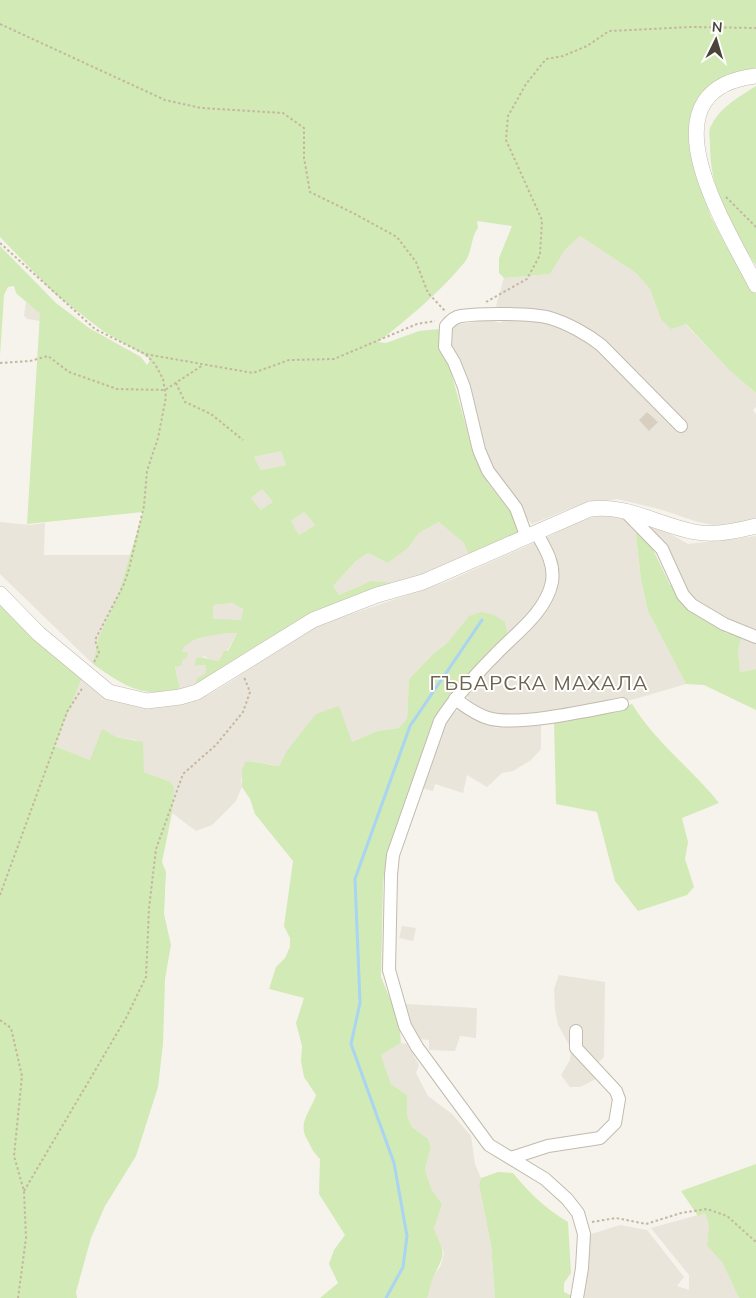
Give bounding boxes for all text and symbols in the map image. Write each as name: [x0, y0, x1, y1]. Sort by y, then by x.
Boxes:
north arrow: [691, 15, 741, 65]
text: N: [711, 18, 723, 36]
district label: ГЪБАРСКА МАХАЛА: [430, 670, 648, 695]

